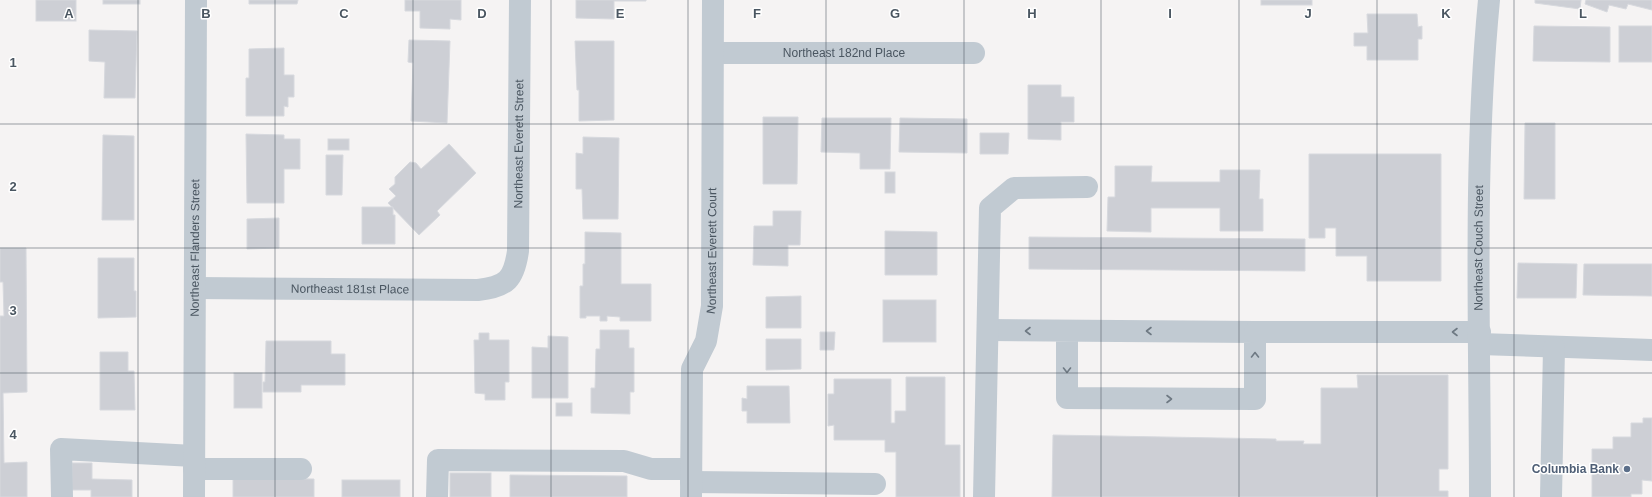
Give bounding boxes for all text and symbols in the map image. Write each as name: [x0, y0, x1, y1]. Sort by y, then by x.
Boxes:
text: A: [64, 6, 74, 21]
text: B: [201, 6, 211, 21]
text: C: [339, 6, 349, 21]
text: D: [477, 6, 487, 21]
text: E: [616, 6, 625, 21]
text: F: [753, 6, 761, 21]
text: G: [890, 6, 900, 21]
text: H: [1027, 6, 1037, 21]
text: I: [1168, 6, 1172, 21]
text: J: [1304, 6, 1312, 21]
text: K: [1441, 6, 1451, 21]
text: L: [1579, 6, 1587, 21]
street label: Northeast 182nd Place: [783, 46, 905, 60]
text: 1: [9, 55, 17, 70]
street label: Northeast Everett Street: [511, 79, 526, 208]
street label: Northeast Flanders Street: [188, 178, 202, 317]
text: 2: [9, 179, 17, 194]
street label: Northeast Couch Street: [1471, 184, 1486, 311]
street label: Northeast Everett Court: [704, 187, 719, 315]
street label: Northeast 181st Place: [291, 282, 409, 297]
text: 3: [9, 303, 17, 318]
one-way arrow: [1025, 326, 1031, 335]
one-way arrow: [1146, 327, 1152, 335]
one-way arrow: [1452, 328, 1458, 336]
one-way arrow: [1251, 352, 1259, 358]
one-way arrow: [1063, 367, 1071, 373]
one-way arrow: [1166, 395, 1172, 403]
text: 4: [9, 427, 17, 442]
place label: Columbia Bank: [1532, 462, 1619, 476]
marker: Columbia Bank: [1622, 464, 1632, 474]

